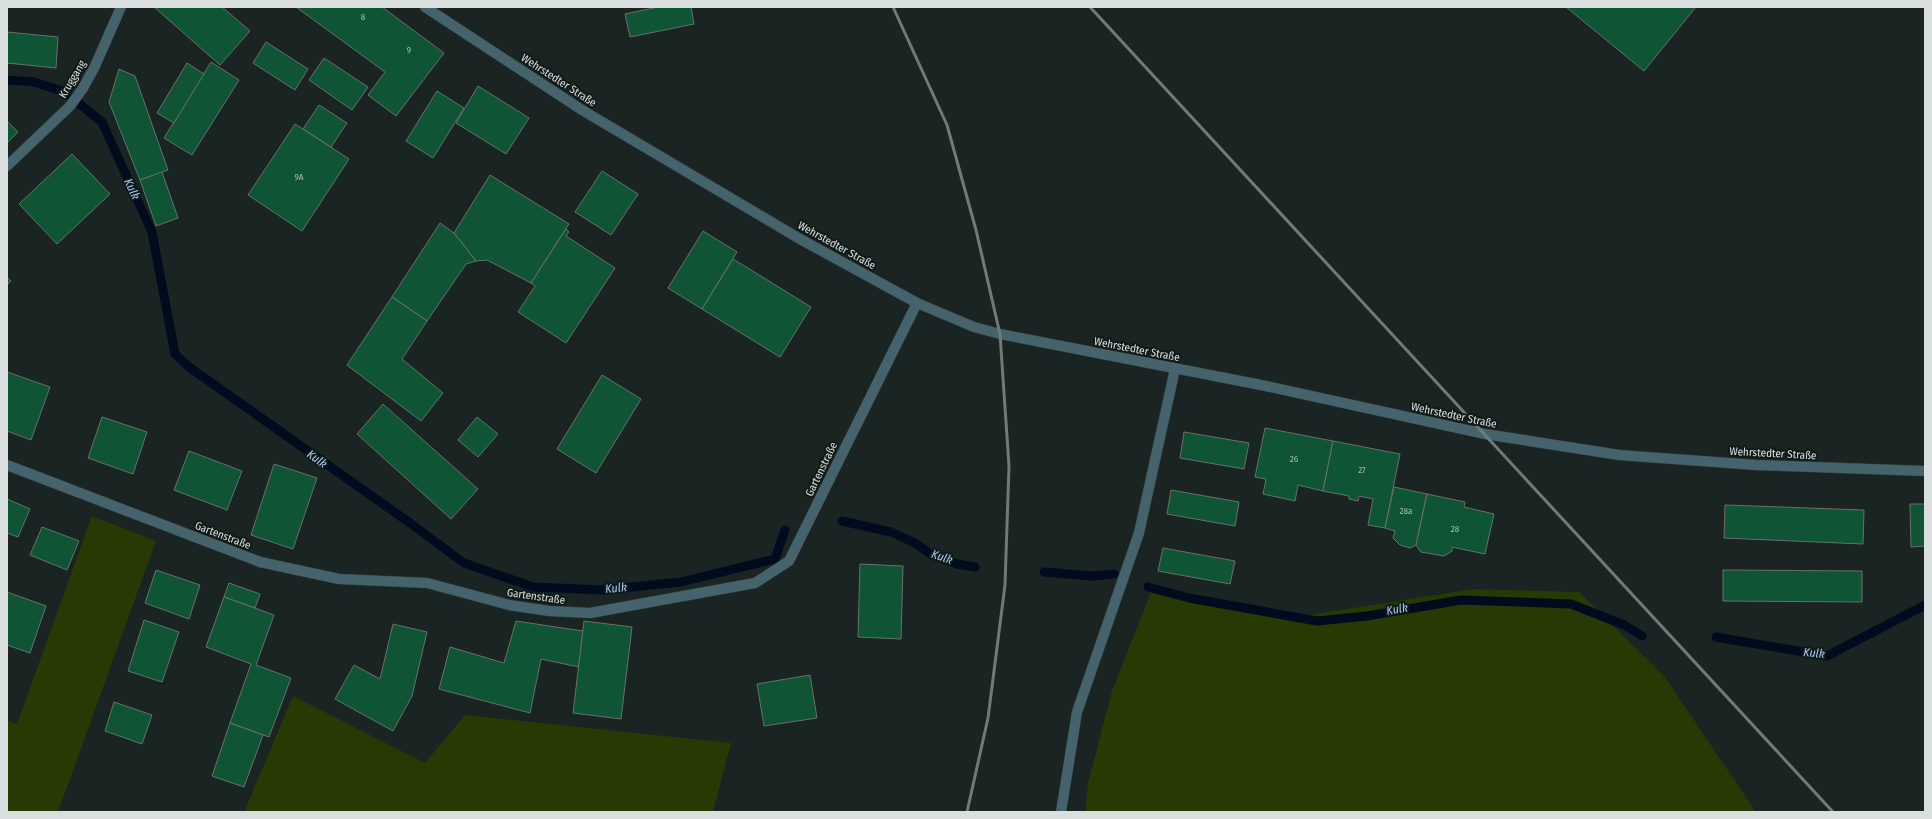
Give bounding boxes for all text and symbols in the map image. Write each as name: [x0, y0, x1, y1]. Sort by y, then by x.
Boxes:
house number: 8: [361, 12, 366, 22]
house number: 9: [407, 45, 411, 55]
street label: Wehrstedter Straße: [519, 51, 599, 110]
street label: Kruggang: [56, 57, 89, 101]
house number: 9A: [294, 172, 304, 182]
water label: Kulk: [121, 176, 143, 202]
street label: Wehrstedter Straße: [796, 219, 878, 272]
street label: Wehrstedter Straße: [1093, 335, 1181, 364]
street label: Wehrstedter Straße: [1410, 400, 1498, 431]
street label: Gartenstraße: [803, 440, 840, 498]
street label: Wehrstedter Straße: [1729, 445, 1817, 462]
water label: Kulk: [304, 447, 330, 471]
house number: 26: [1290, 454, 1299, 464]
house number: 27: [1358, 465, 1366, 475]
house number: 28a: [1400, 506, 1413, 516]
street label: Gartenstraße: [193, 519, 253, 552]
house number: 28: [1451, 524, 1460, 534]
water label: Kulk: [930, 547, 955, 567]
water label: Kulk: [605, 580, 627, 596]
street label: Gartenstraße: [506, 586, 566, 607]
water label: Kulk: [1385, 600, 1409, 618]
water label: Kulk: [1803, 645, 1825, 661]

